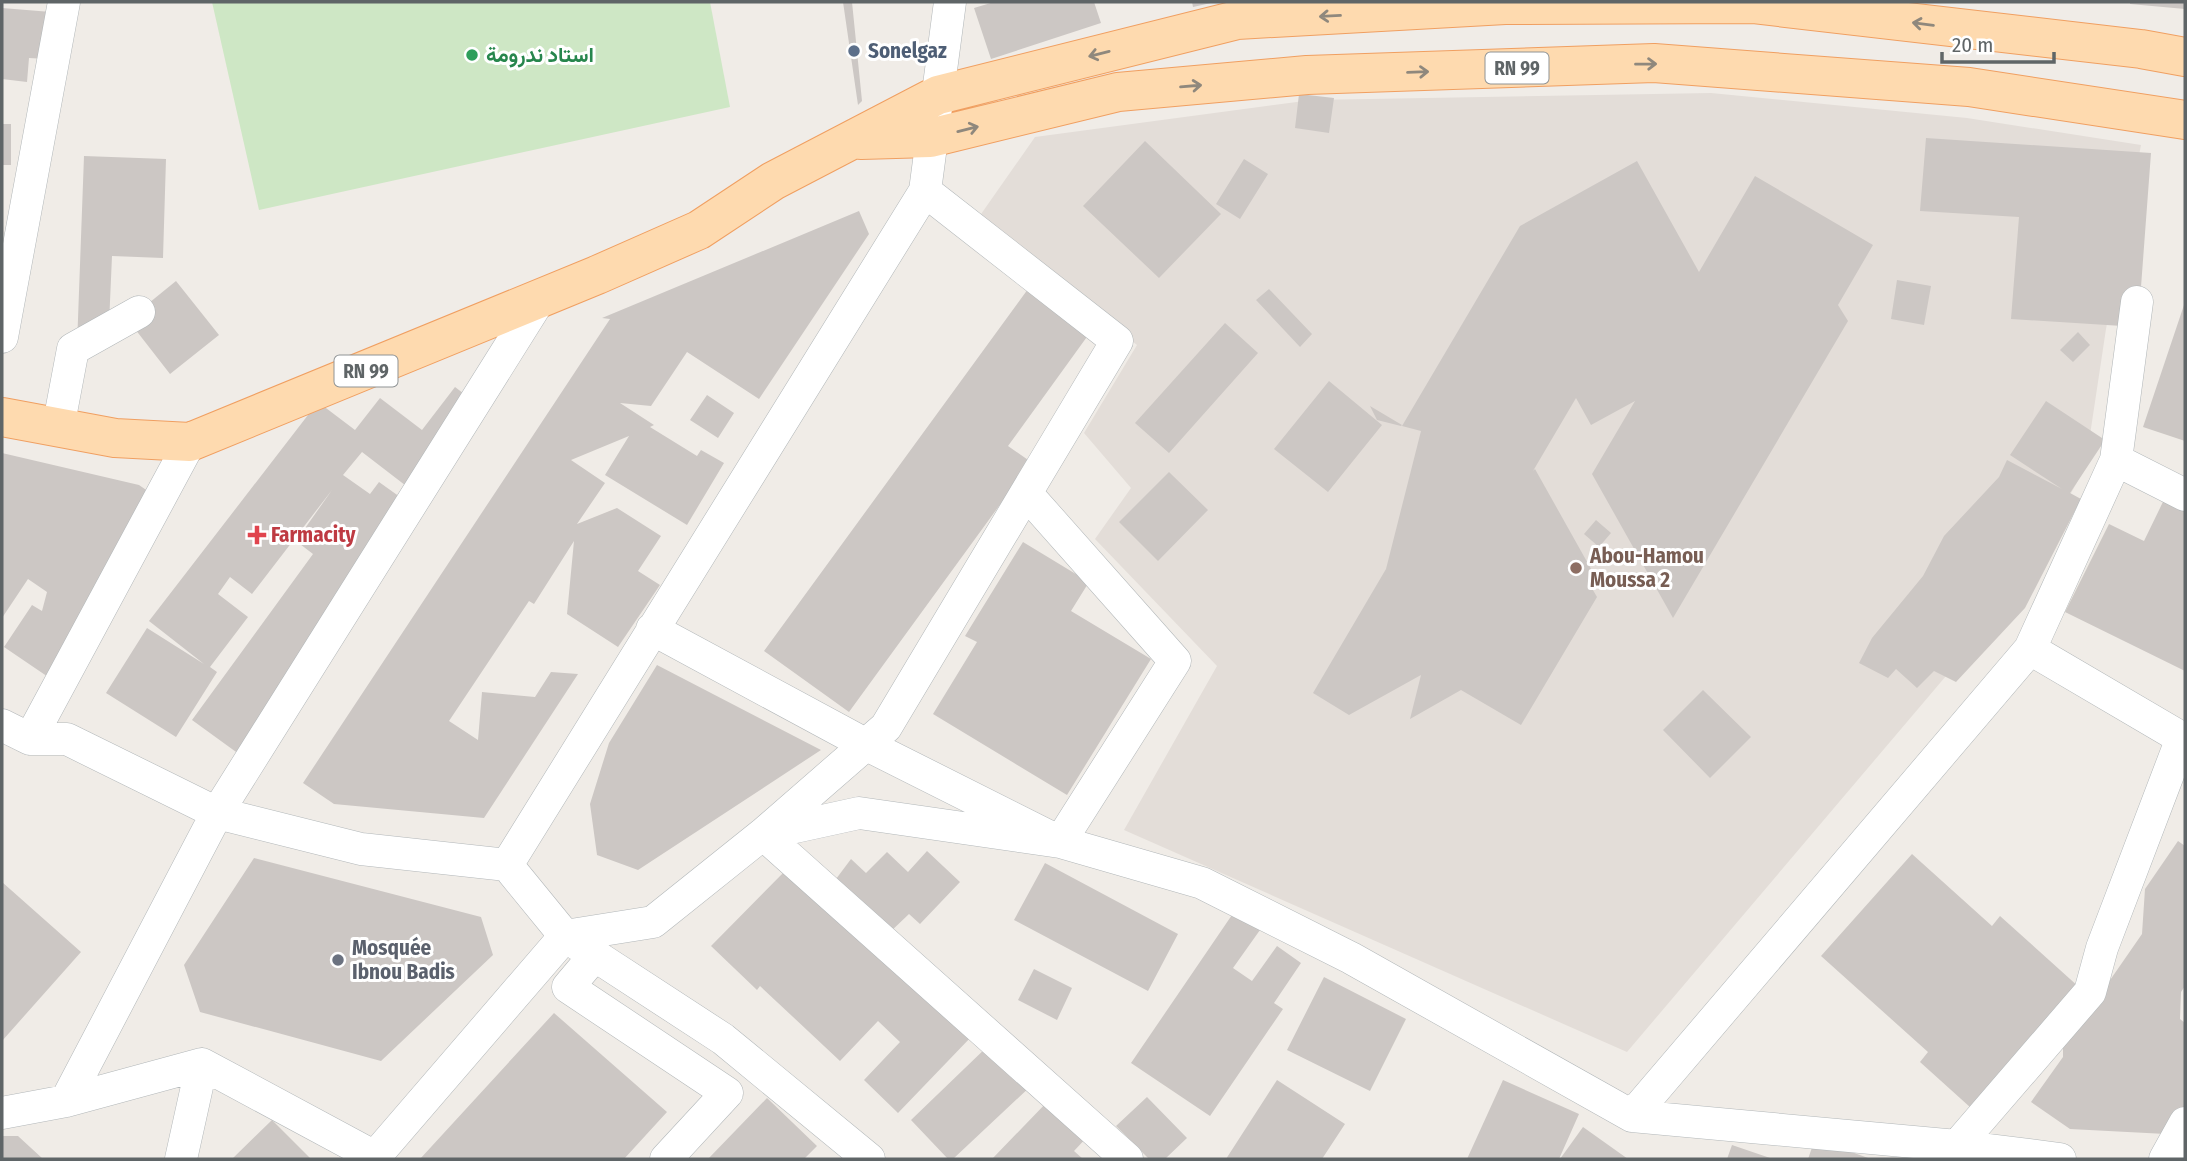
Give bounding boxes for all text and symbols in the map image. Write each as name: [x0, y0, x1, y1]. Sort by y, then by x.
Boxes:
one-way arrow: [1318, 9, 1341, 22]
one-way arrow: [1912, 17, 1935, 30]
scale bar: [1942, 21, 2054, 65]
text: 20 m: [1952, 32, 1993, 58]
place label: Sonelgaz: [868, 38, 947, 64]
place label: استاد ندرومة: [486, 42, 594, 68]
marker: Sonelgaz: [846, 43, 862, 59]
marker: استاد ندرومة: [464, 47, 480, 63]
one-way arrow: [1088, 47, 1111, 61]
road number: RN 99: [1486, 52, 1548, 83]
one-way arrow: [1634, 57, 1657, 71]
one-way arrow: [1407, 65, 1430, 78]
one-way arrow: [1180, 79, 1202, 92]
one-way arrow: [957, 121, 979, 134]
road number: RN 99: [334, 356, 398, 386]
place label: Farmacity: [271, 522, 357, 548]
marker: Farmacity: [249, 527, 265, 543]
place label: Abou-Hamou Moussa 2: [1589, 543, 1704, 593]
marker: Abou-Hamou Moussa 2: [1568, 560, 1584, 576]
place label: Mosquée Ibnou Badis: [352, 935, 455, 985]
marker: Mosquée Ibnou Badis: [330, 952, 346, 968]

